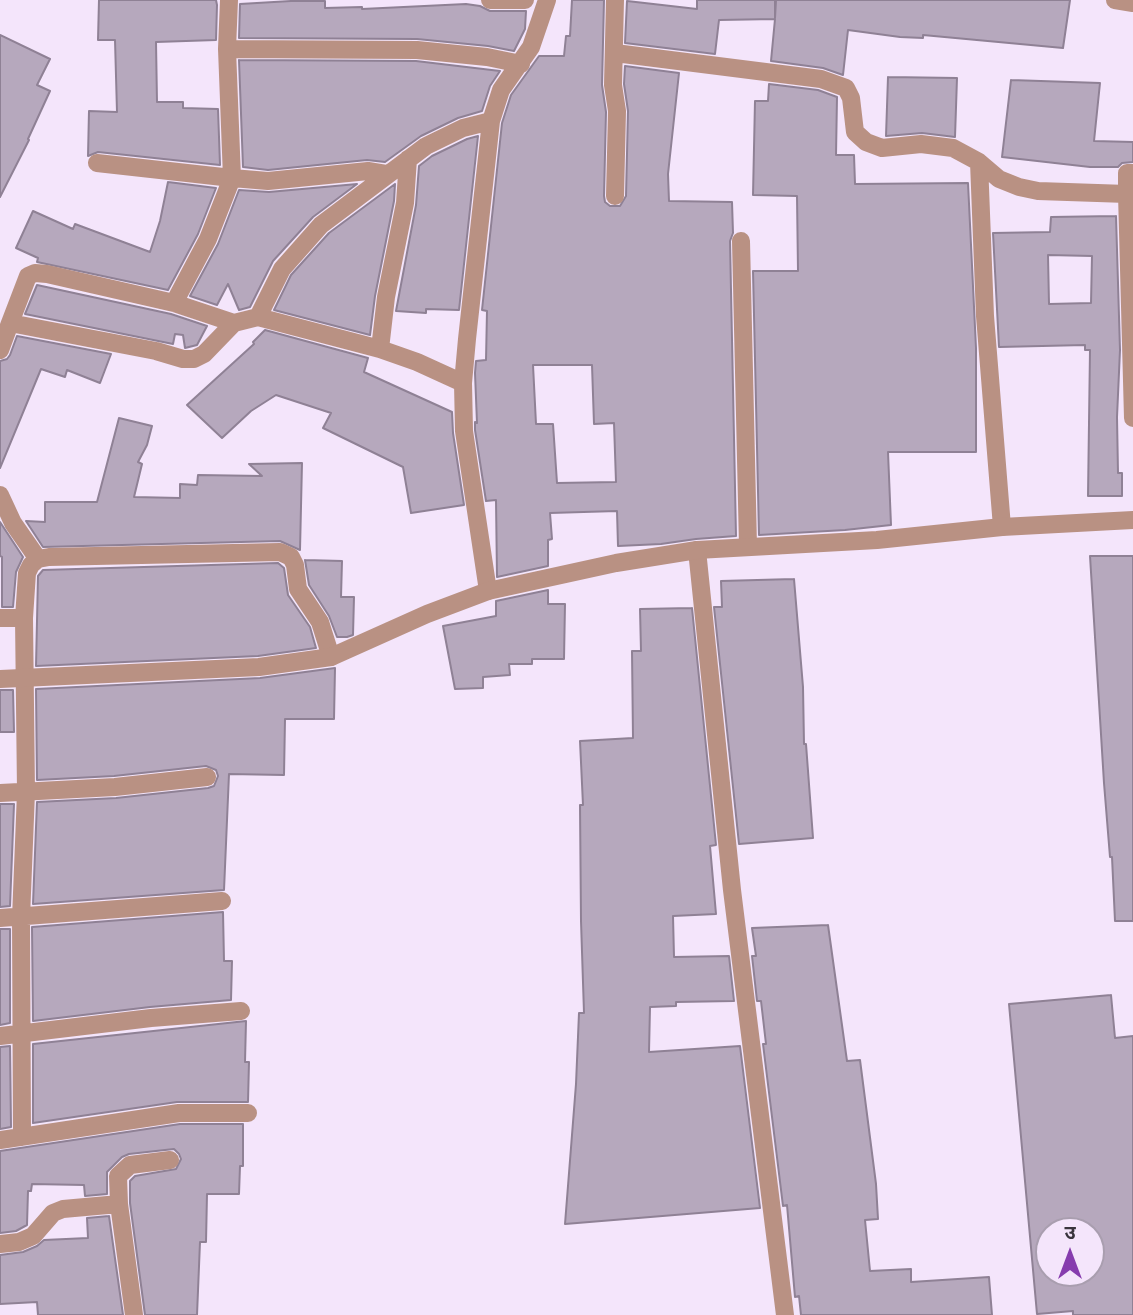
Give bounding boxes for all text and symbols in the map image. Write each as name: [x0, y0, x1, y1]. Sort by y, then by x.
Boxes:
north arrow: [1035, 1217, 1105, 1287]
text: उ: [1064, 1219, 1076, 1246]

